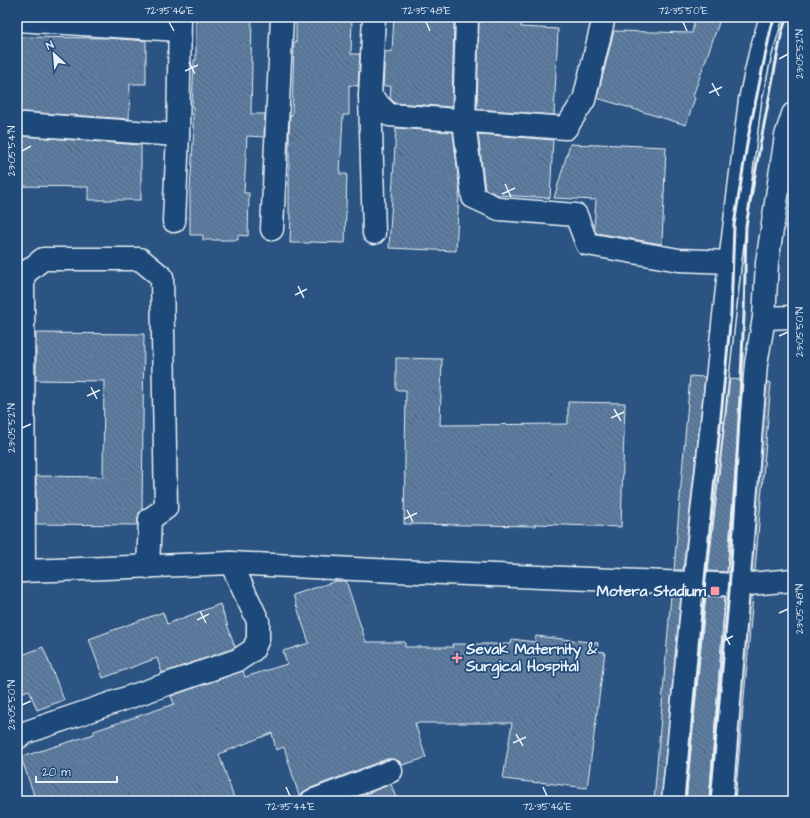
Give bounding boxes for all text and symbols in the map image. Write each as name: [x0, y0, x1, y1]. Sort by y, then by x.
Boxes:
text: 72°35'46"E: [144, 4, 194, 18]
text: 72°35'48"E: [401, 4, 451, 18]
text: 72°35'50"E: [658, 4, 708, 18]
text: 23°05'52"N: [793, 29, 807, 79]
north arrow: [34, 34, 74, 74]
text: N: [43, 37, 56, 54]
text: 23°05'54"N: [5, 126, 19, 176]
text: 23°05'50"N: [793, 307, 807, 357]
text: 23°05'52"N: [5, 403, 19, 453]
place label: Motera Stadium: [596, 581, 706, 602]
text: 23°05'48"N: [793, 584, 807, 634]
marker: Motera Stadium: [709, 585, 721, 597]
place label: Sevak Maternity & Surgical Hospital: [465, 639, 598, 679]
marker: Sevak Maternity & Surgical Hospital: [451, 652, 463, 664]
text: 23°05'50"N: [5, 680, 19, 730]
scale bar: [36, 758, 117, 784]
text: 20 m: [42, 764, 71, 781]
text: 72°35'44"E: [265, 800, 315, 814]
text: 72°35'46"E: [522, 800, 572, 814]

